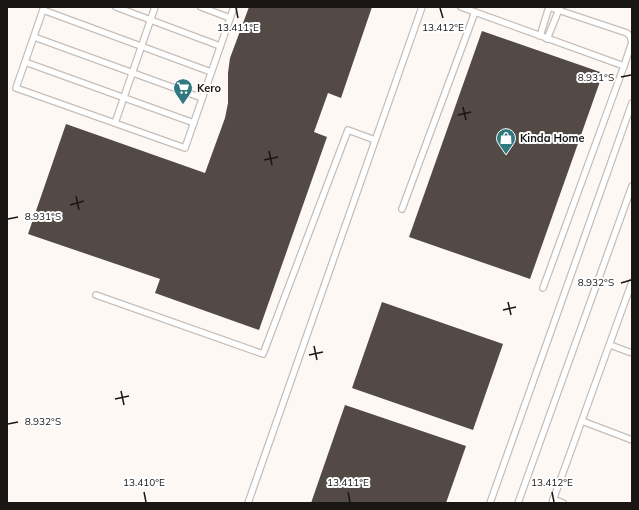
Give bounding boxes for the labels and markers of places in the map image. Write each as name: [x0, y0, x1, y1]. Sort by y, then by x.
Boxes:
supermarket icon: Kero: [172, 77, 194, 105]
place label: Kero: [197, 81, 221, 95]
shop icon: Kinda Home: [495, 127, 517, 155]
place label: Kinda Home: [520, 131, 584, 145]

